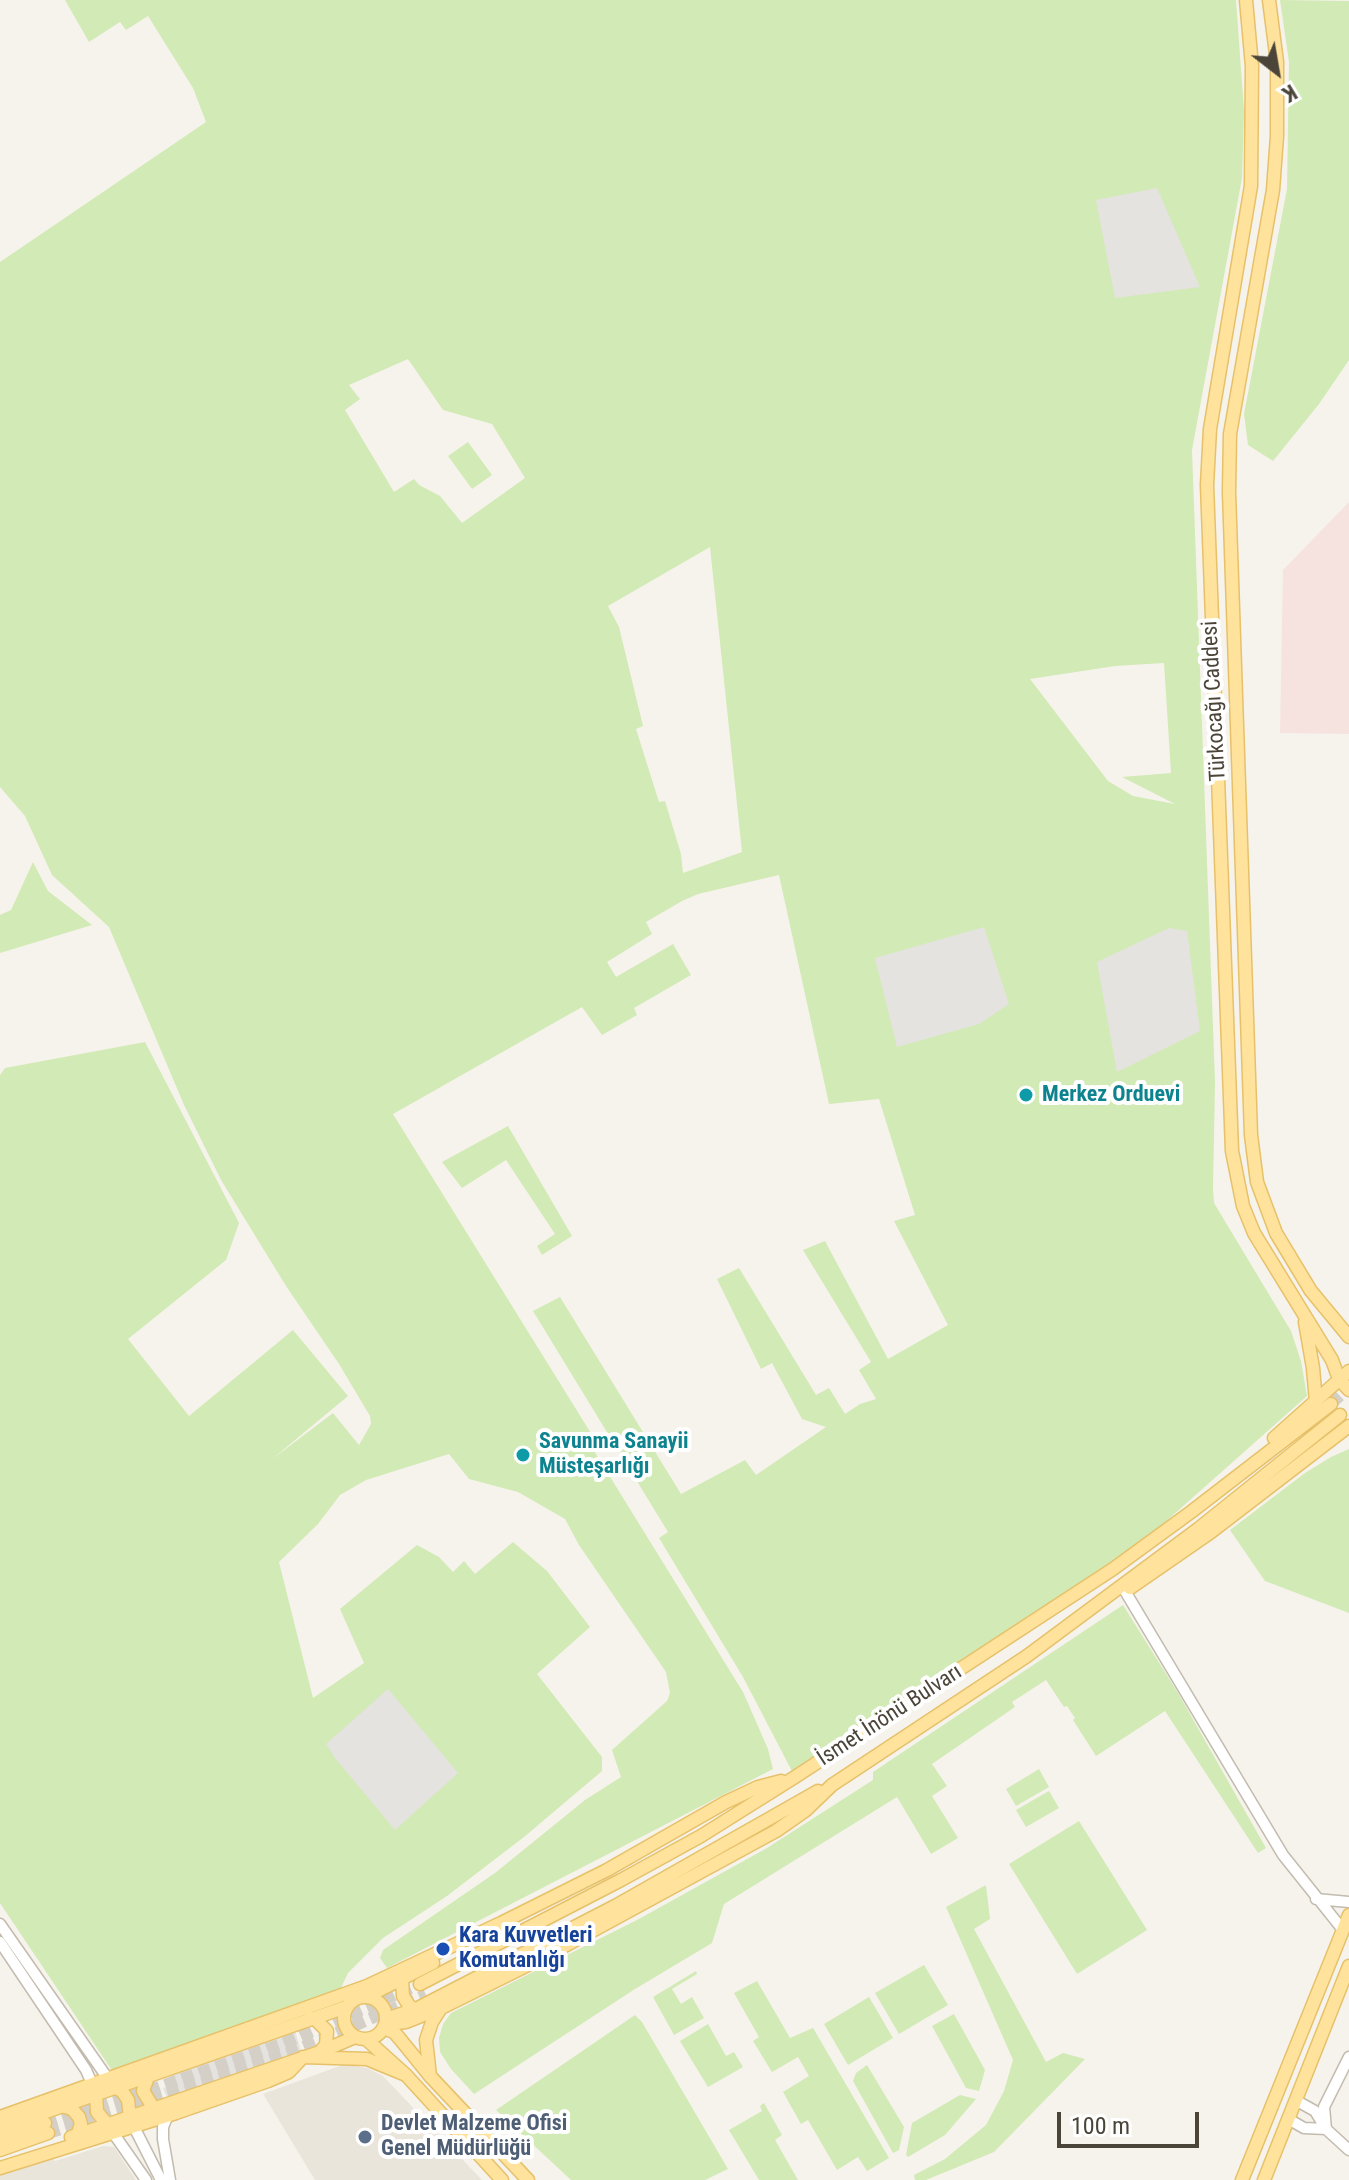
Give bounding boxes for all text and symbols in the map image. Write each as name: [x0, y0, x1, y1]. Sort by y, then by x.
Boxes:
north arrow: [1237, 32, 1317, 112]
text: K: [1278, 79, 1301, 107]
street label: Türkocağı Caddesi: [1198, 620, 1232, 782]
place label: Merkez Orduevi: [1042, 1082, 1180, 1108]
marker: Merkez Orduevi: [1017, 1086, 1035, 1104]
place label: Savunma Sanayii Müsteşarlığı: [539, 1429, 688, 1480]
marker: Savunma Sanayii Müsteşarlığı: [514, 1446, 532, 1464]
street label: İsmet İnönü Bulvarı: [813, 1659, 967, 1773]
place label: Kara Kuvvetleri Komutanlığı: [459, 1923, 592, 1974]
marker: Kara Kuvvetleri Komutanlığı: [434, 1940, 452, 1958]
scale bar: [1061, 2096, 1203, 2146]
place label: Devlet Malzeme Ofisi Genel Müdürlüğü: [381, 2111, 567, 2162]
text: 100 m: [1071, 2112, 1130, 2140]
marker: Devlet Malzeme Ofisi Genel Müdürlüğü: [356, 2128, 374, 2146]

